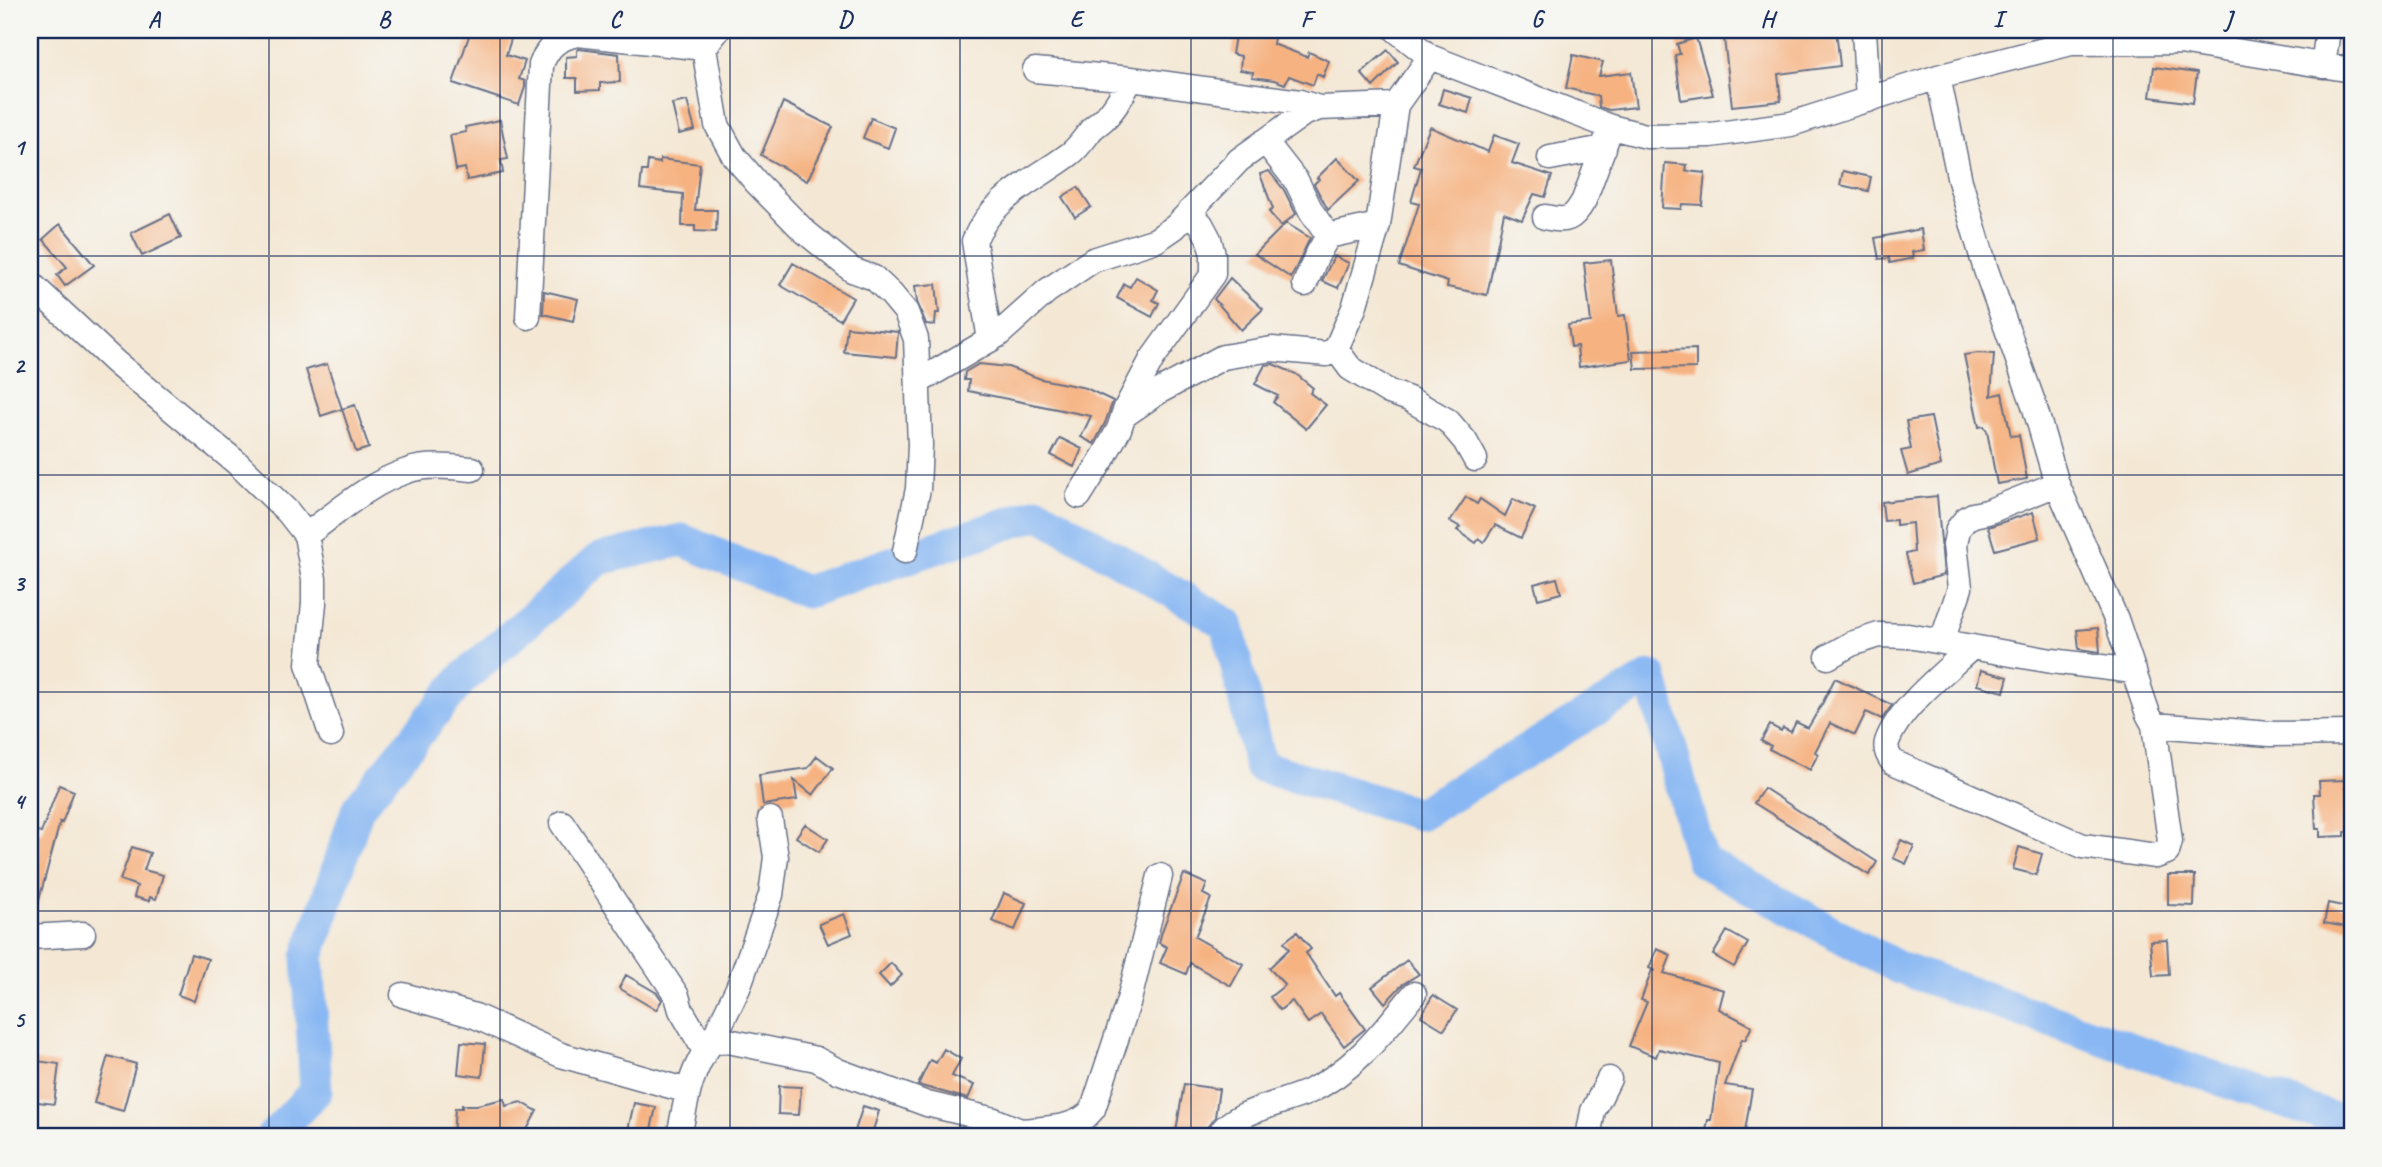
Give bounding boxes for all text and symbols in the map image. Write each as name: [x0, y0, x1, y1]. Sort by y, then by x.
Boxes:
text: A: [148, 5, 162, 34]
text: B: [378, 5, 392, 34]
text: C: [610, 5, 624, 34]
text: D: [838, 5, 854, 34]
text: E: [1070, 5, 1086, 34]
text: F: [1301, 5, 1317, 34]
text: G: [1531, 5, 1546, 34]
text: H: [1760, 5, 1778, 34]
text: I: [1993, 5, 2008, 34]
text: J: [2222, 5, 2235, 34]
text: 1: [14, 133, 27, 162]
text: 2: [14, 351, 27, 380]
text: 3: [14, 569, 27, 598]
text: 4: [14, 787, 27, 816]
text: 5: [14, 1005, 26, 1034]

